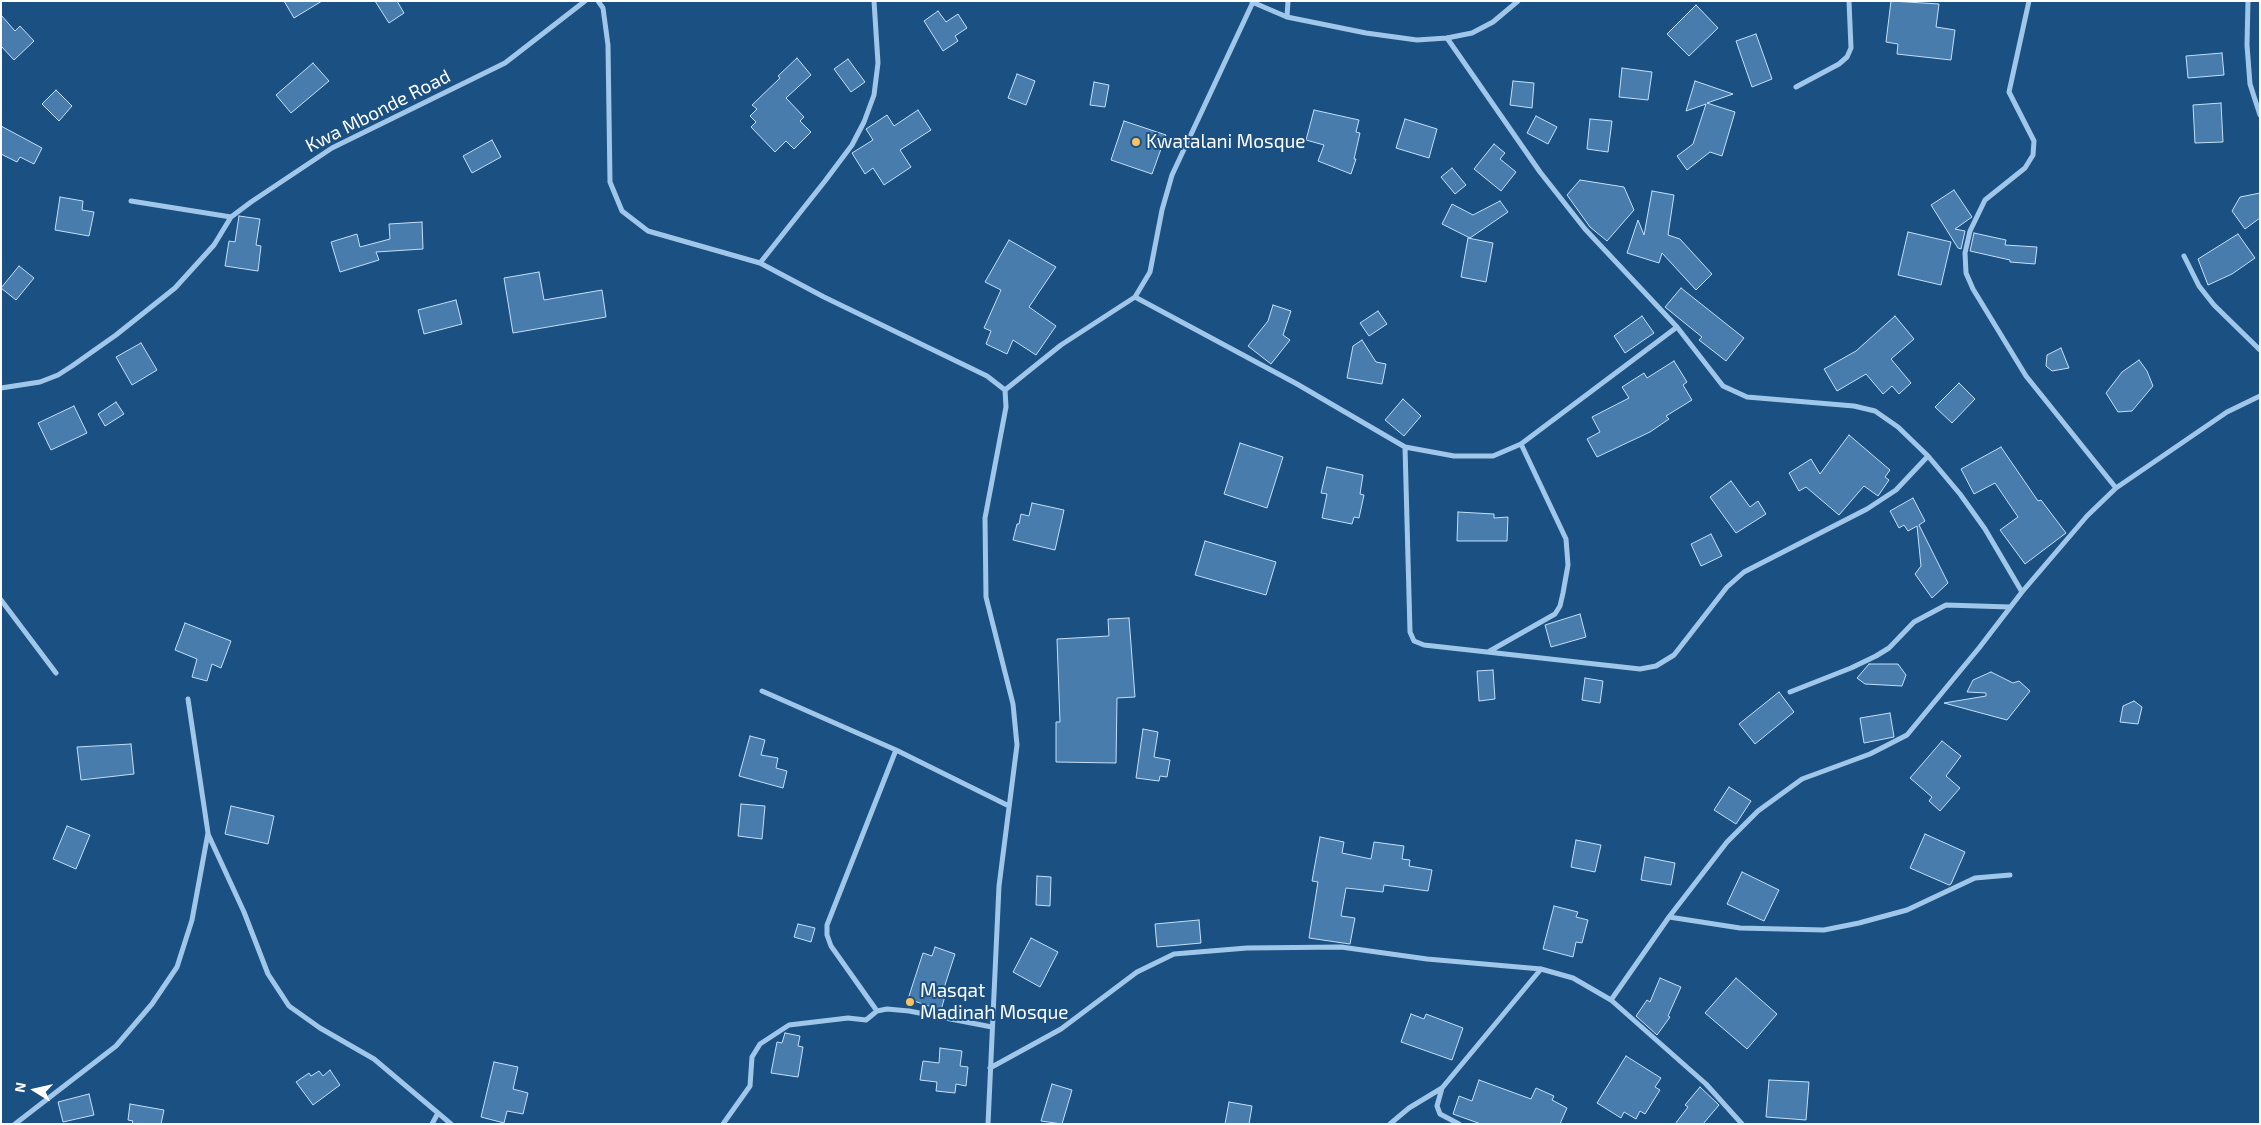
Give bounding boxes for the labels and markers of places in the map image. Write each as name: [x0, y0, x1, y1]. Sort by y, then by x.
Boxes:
place label: Kwatalani Mosque: [1146, 131, 1306, 153]
marker: Kwatalani Mosque: [1130, 136, 1142, 148]
place label: Masqat Madinah Mosque: [920, 980, 1068, 1024]
marker: Masqat Madinah Mosque: [904, 996, 916, 1008]

